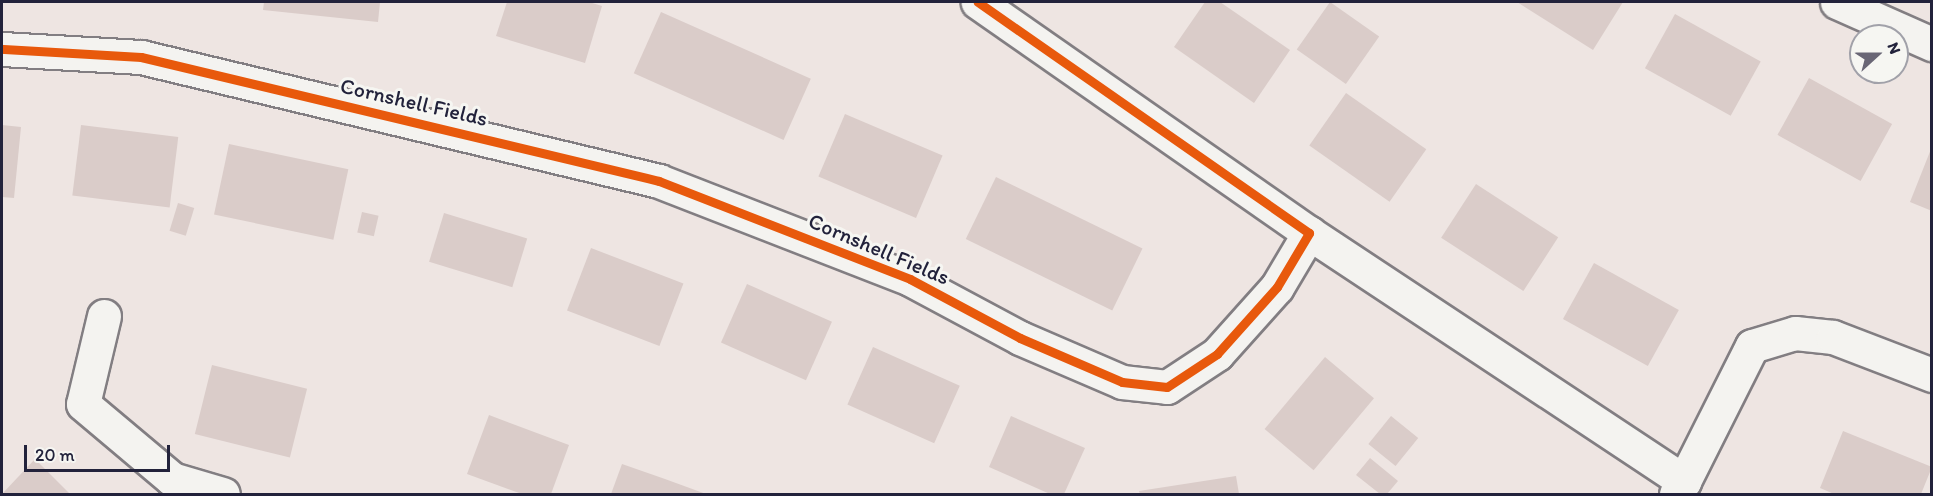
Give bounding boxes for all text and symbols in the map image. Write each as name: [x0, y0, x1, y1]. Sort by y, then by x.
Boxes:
north arrow: [1849, 24, 1909, 84]
text: N: [1884, 40, 1905, 57]
street label: Cornshell Fields: [338, 72, 490, 132]
street label: Cornshell Fields: [804, 207, 954, 291]
scale bar: [27, 433, 172, 471]
text: 20 m: [35, 444, 75, 466]

